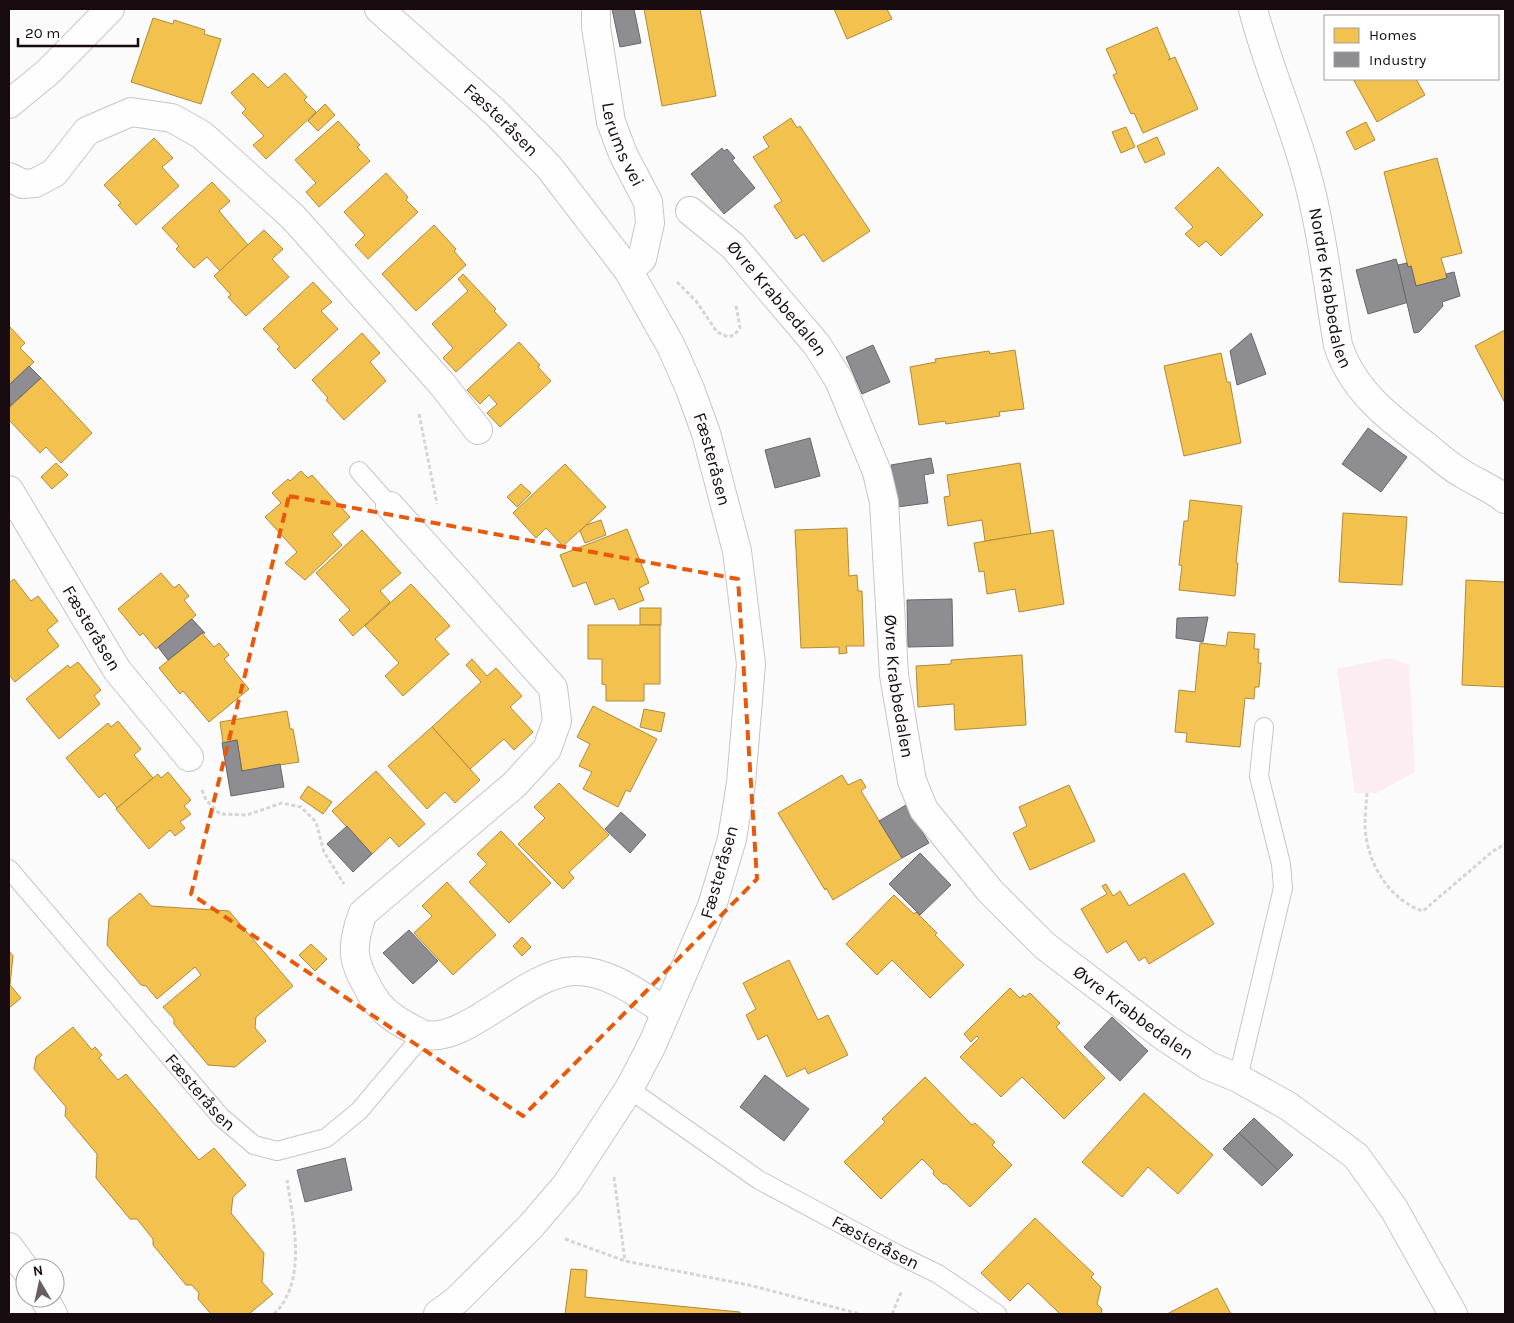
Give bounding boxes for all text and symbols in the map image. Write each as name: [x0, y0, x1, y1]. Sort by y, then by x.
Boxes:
scale bar: [18, 15, 138, 47]
legend: [1324, 15, 1499, 80]
text: 20 m: [25, 24, 60, 42]
text: Homes: [1369, 26, 1417, 44]
text: Industry: [1369, 51, 1426, 69]
street label: Fæsteråsen: [459, 79, 543, 161]
street label: Lerums vei: [597, 101, 649, 190]
street label: Nordre Krabbedalen: [1304, 206, 1357, 372]
street label: Øvre Krabbedalen: [722, 236, 832, 360]
street label: Fæsteråsen: [688, 409, 736, 508]
street label: Fæsteråsen: [58, 581, 126, 675]
street label: Øvre Krabbedalen: [880, 614, 919, 760]
street label: Fæsteråsen: [695, 823, 743, 921]
street label: Øvre Krabbedalen: [1069, 960, 1198, 1064]
street label: Fæsteråsen: [161, 1049, 240, 1136]
street label: Fæsteråsen: [828, 1210, 923, 1274]
north arrow: [15, 1258, 65, 1308]
text: N: [32, 1261, 44, 1280]

